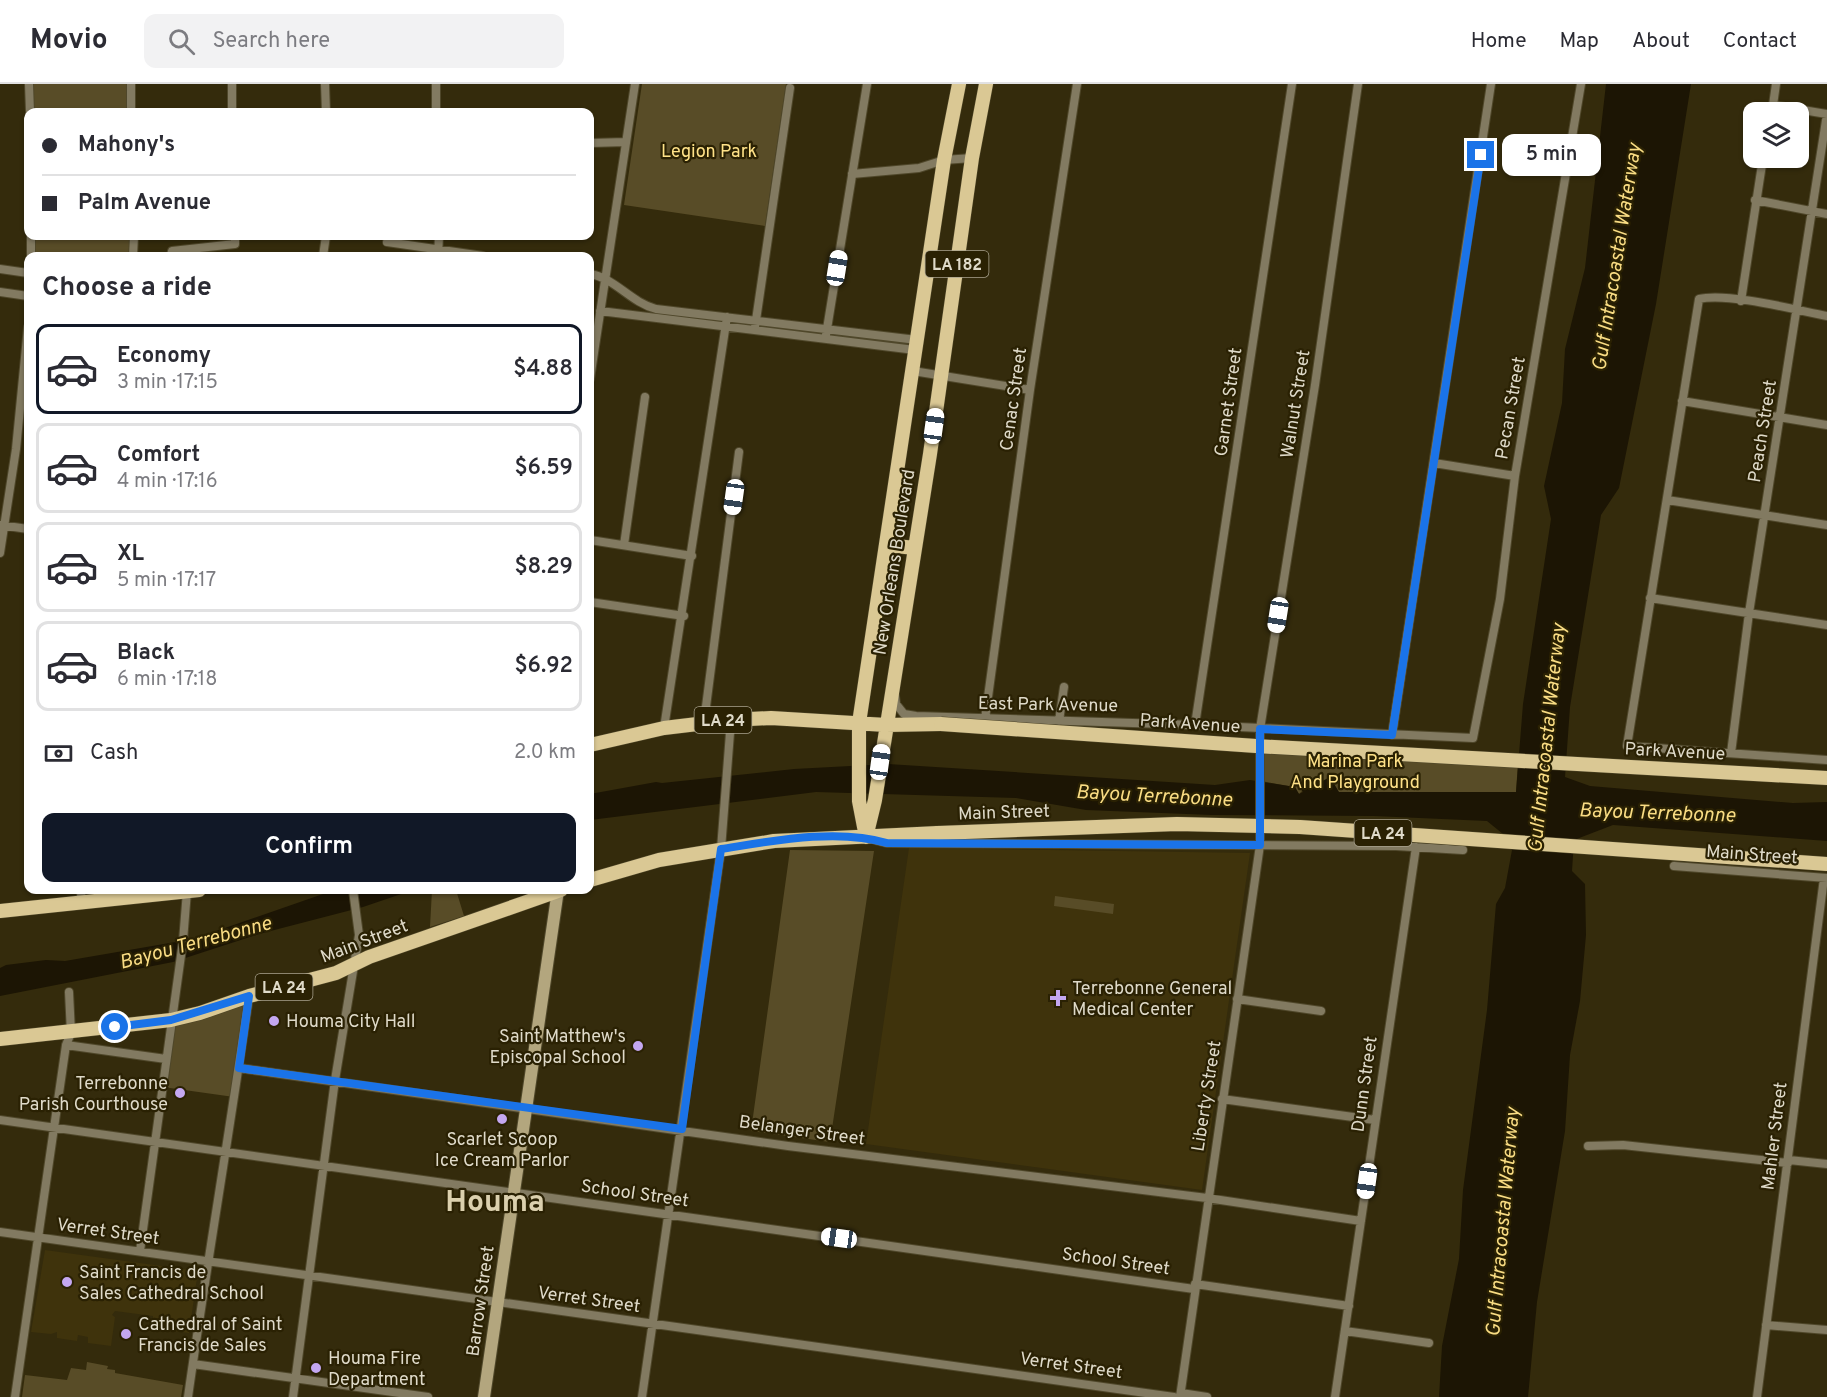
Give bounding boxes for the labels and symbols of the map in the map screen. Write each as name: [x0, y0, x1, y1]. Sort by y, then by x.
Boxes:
callout: 5 min: [1502, 134, 1601, 176]
water label: Gulf Intracoastal Waterway: [1587, 140, 1649, 373]
park label: Legion Park: [661, 141, 757, 164]
route end: [1467, 141, 1494, 168]
car: [825, 249, 849, 287]
road number: LA 182: [926, 251, 988, 277]
street label: Cenac Street: [996, 346, 1033, 452]
street label: Garnet Street: [1210, 346, 1248, 458]
street label: Walnut Street: [1277, 348, 1316, 460]
street label: Pecan Street: [1491, 355, 1532, 461]
street label: Peach Street: [1744, 378, 1783, 484]
car: [923, 407, 945, 445]
street label: New Orleans Boulevard: [869, 468, 922, 657]
car: [723, 478, 745, 516]
car: [1266, 596, 1290, 634]
water label: Gulf Intracoastal Waterway: [1523, 621, 1573, 854]
street label: East Park Avenue: [978, 693, 1118, 718]
road number: LA 24: [694, 707, 752, 733]
street label: Park Avenue: [1139, 710, 1241, 739]
street label: Park Avenue: [1624, 738, 1726, 767]
car: [869, 743, 891, 781]
park label: Marina Park And Playground: [1290, 751, 1420, 795]
water label: Bayou Terrebonne: [1075, 780, 1233, 814]
water label: Bayou Terrebonne: [1578, 798, 1736, 830]
street label: Main Street: [958, 800, 1050, 827]
road number: LA 24: [1354, 820, 1412, 846]
street label: Main Street: [1705, 841, 1799, 870]
water label: Bayou Terrebonne: [117, 911, 275, 977]
street label: Main Street: [318, 915, 412, 970]
road number: LA 24: [256, 974, 312, 1000]
place label: Terrebonne General Medical Center: [1072, 978, 1232, 1022]
marker: Terrebonne General Medical Center: [1049, 989, 1067, 1007]
place label: Houma City Hall: [286, 1011, 415, 1034]
route start: [101, 1013, 128, 1040]
marker: Houma City Hall: [267, 1014, 281, 1028]
place label: Saint Matthew's Episcopal School: [489, 1026, 626, 1070]
street label: Dunn Street: [1347, 1035, 1384, 1134]
marker: Saint Matthew's Episcopal School: [631, 1039, 645, 1053]
street label: Liberty Street: [1187, 1039, 1228, 1153]
place label: Terrebonne Parish Courthouse: [19, 1073, 168, 1117]
street label: Mahler Street: [1757, 1081, 1794, 1192]
marker: Terrebonne Parish Courthouse: [173, 1086, 187, 1100]
water label: Gulf Intracoastal Waterway: [1481, 1105, 1527, 1338]
street label: Belanger Street: [737, 1111, 866, 1152]
marker: Scarlet Scoop Ice Cream Parlor: [495, 1112, 509, 1126]
place label: Scarlet Scoop Ice Cream Parlor: [435, 1129, 569, 1173]
car: [1356, 1162, 1378, 1200]
street label: School Street: [579, 1176, 690, 1213]
district label: Houma: [445, 1185, 545, 1222]
street label: Verret Street: [55, 1214, 161, 1251]
car: [820, 1227, 858, 1249]
street label: Barrow Street: [462, 1244, 501, 1358]
street label: School Street: [1060, 1244, 1171, 1281]
place label: Saint Francis de Sales Cathedral School: [79, 1262, 264, 1306]
marker: Saint Francis de Sales Cathedral School: [60, 1275, 74, 1289]
street label: Verret Street: [536, 1282, 642, 1319]
place label: Cathedral of Saint Francis de Sales: [138, 1314, 282, 1358]
marker: Cathedral of Saint Francis de Sales: [119, 1327, 133, 1341]
place label: Houma Fire Department: [328, 1348, 426, 1392]
street label: Verret Street: [1018, 1348, 1124, 1385]
marker: Houma Fire Department: [309, 1361, 323, 1375]

